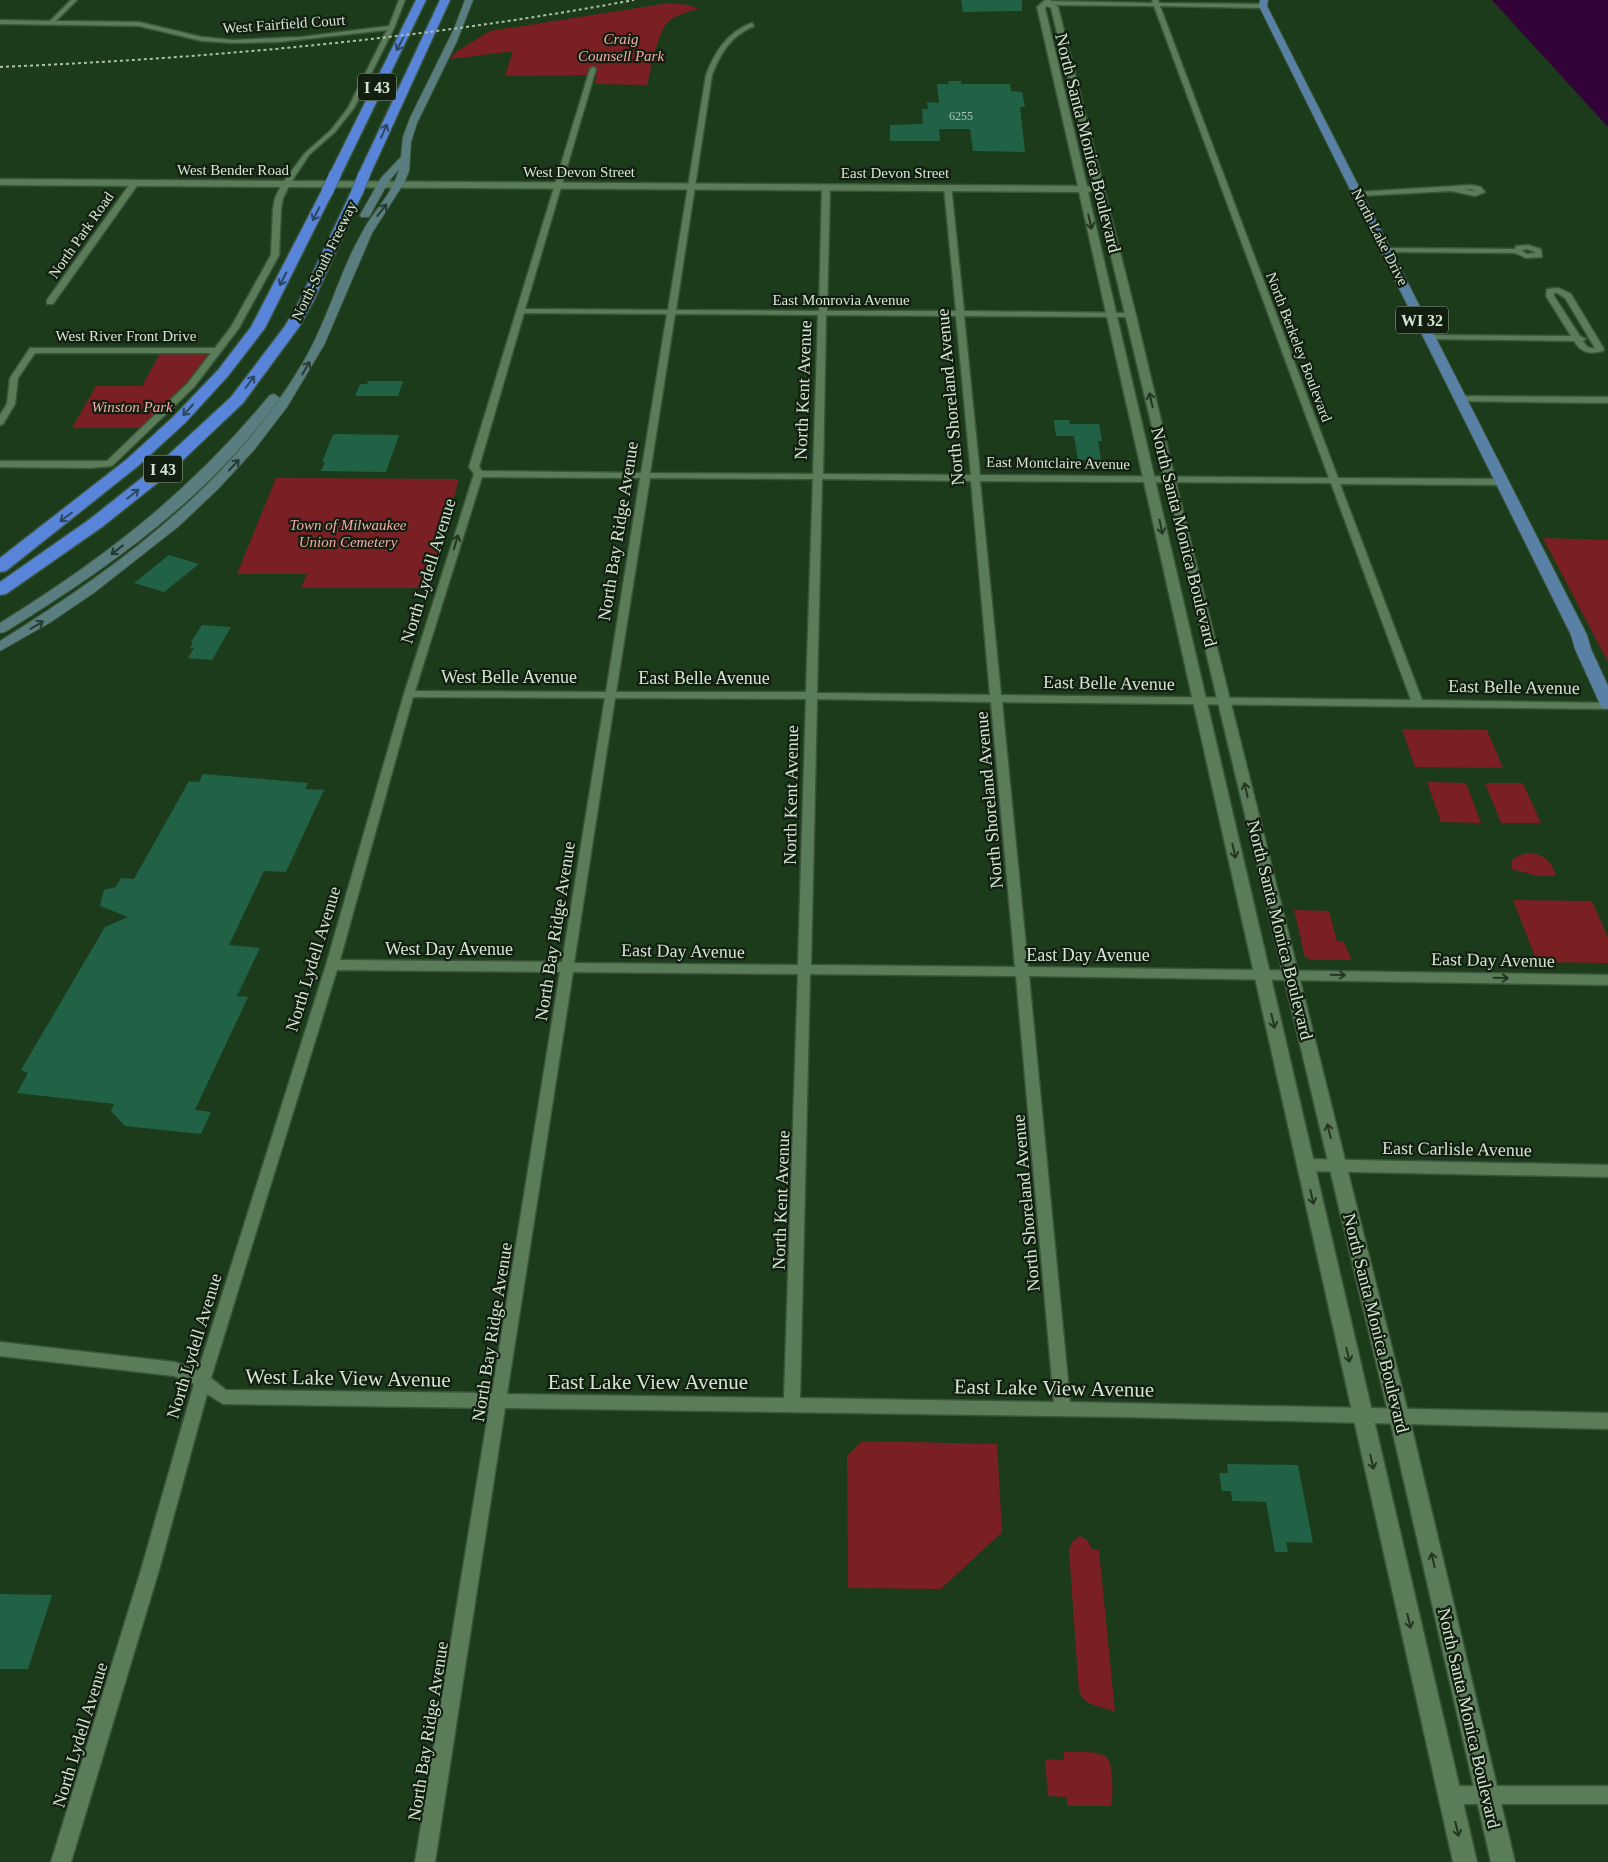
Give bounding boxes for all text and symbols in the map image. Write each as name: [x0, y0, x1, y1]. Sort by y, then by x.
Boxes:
street label: West Fairfield Court: [222, 12, 347, 36]
park label: Craig Counsell Park: [578, 31, 664, 64]
street label: North Santa Monica Boulevard: [1051, 31, 1125, 255]
one-way arrow: [395, 36, 404, 51]
road number: I 43: [358, 74, 396, 100]
house number: 6255: [949, 109, 973, 123]
one-way arrow: [379, 124, 389, 139]
street label: West Bender Road: [177, 162, 290, 178]
street label: West Devon Street: [523, 164, 636, 180]
street label: East Devon Street: [841, 165, 950, 181]
street label: North Lake Drive: [1349, 186, 1411, 288]
street label: North Park Road: [45, 188, 117, 281]
street label: North-South Freeway: [288, 198, 360, 323]
one-way arrow: [376, 204, 387, 217]
one-way arrow: [311, 206, 320, 221]
one-way arrow: [1086, 213, 1095, 229]
street label: North Berkeley Boulevard: [1263, 270, 1335, 425]
one-way arrow: [278, 271, 287, 286]
street label: East Monrovia Avenue: [772, 292, 910, 308]
road number: WI 32: [1396, 306, 1448, 334]
street label: North Shoreland Avenue: [932, 308, 968, 486]
street label: North Kent Avenue: [791, 320, 815, 460]
street label: West River Front Drive: [56, 328, 197, 344]
one-way arrow: [302, 361, 312, 375]
one-way arrow: [245, 375, 255, 389]
one-way arrow: [1146, 392, 1155, 408]
park label: Winston Park: [91, 399, 173, 415]
one-way arrow: [183, 404, 194, 417]
street label: North Santa Monica Boulevard: [1147, 425, 1221, 649]
street label: North Bay Ridge Avenue: [594, 440, 642, 622]
street label: East Montclaire Avenue: [986, 454, 1130, 472]
road number: I 43: [144, 456, 182, 482]
one-way arrow: [228, 459, 240, 472]
one-way arrow: [126, 488, 139, 499]
street label: North Lydell Avenue: [396, 496, 460, 646]
one-way arrow: [60, 511, 73, 522]
park label: Town of Milwaukee Union Cemetery: [290, 517, 407, 550]
one-way arrow: [1157, 518, 1166, 534]
one-way arrow: [452, 534, 462, 550]
one-way arrow: [111, 545, 124, 556]
one-way arrow: [29, 620, 43, 630]
street label: West Belle Avenue: [441, 667, 577, 687]
street label: East Belle Avenue: [638, 668, 770, 688]
street label: East Belle Avenue: [1043, 672, 1175, 694]
street label: East Belle Avenue: [1448, 676, 1580, 698]
street label: North Shoreland Avenue: [971, 711, 1007, 889]
street label: North Kent Avenue: [780, 725, 802, 865]
one-way arrow: [1241, 783, 1250, 799]
street label: North Santa Monica Boulevard: [1243, 818, 1317, 1042]
street label: North Bay Ridge Avenue: [531, 840, 579, 1022]
one-way arrow: [1230, 843, 1239, 859]
street label: North Lydell Avenue: [281, 884, 345, 1034]
street label: West Day Avenue: [385, 939, 513, 959]
street label: East Day Avenue: [621, 940, 745, 962]
street label: East Day Avenue: [1026, 945, 1150, 965]
street label: East Day Avenue: [1431, 949, 1555, 971]
one-way arrow: [1330, 970, 1346, 980]
one-way arrow: [1492, 973, 1508, 983]
one-way arrow: [1269, 1013, 1278, 1029]
street label: North Shoreland Avenue: [1008, 1114, 1044, 1292]
one-way arrow: [1324, 1124, 1333, 1140]
street label: North Kent Avenue: [769, 1130, 793, 1270]
street label: East Carlisle Avenue: [1382, 1138, 1532, 1160]
one-way arrow: [1308, 1188, 1318, 1204]
street label: North Santa Monica Boulevard: [1339, 1211, 1413, 1435]
street label: North Bay Ridge Avenue: [468, 1241, 516, 1423]
street label: North Lydell Avenue: [162, 1271, 226, 1421]
one-way arrow: [1344, 1347, 1353, 1363]
street label: West Lake View Avenue: [245, 1364, 451, 1392]
street label: East Lake View Avenue: [548, 1370, 748, 1394]
street label: East Lake View Avenue: [954, 1374, 1154, 1402]
one-way arrow: [1368, 1454, 1377, 1470]
one-way arrow: [1428, 1553, 1437, 1569]
street label: North Santa Monica Boulevard: [1434, 1606, 1504, 1830]
one-way arrow: [1405, 1612, 1414, 1628]
street label: North Bay Ridge Avenue: [404, 1640, 452, 1822]
street label: North Lydell Avenue: [48, 1660, 112, 1810]
one-way arrow: [1453, 1820, 1462, 1836]

